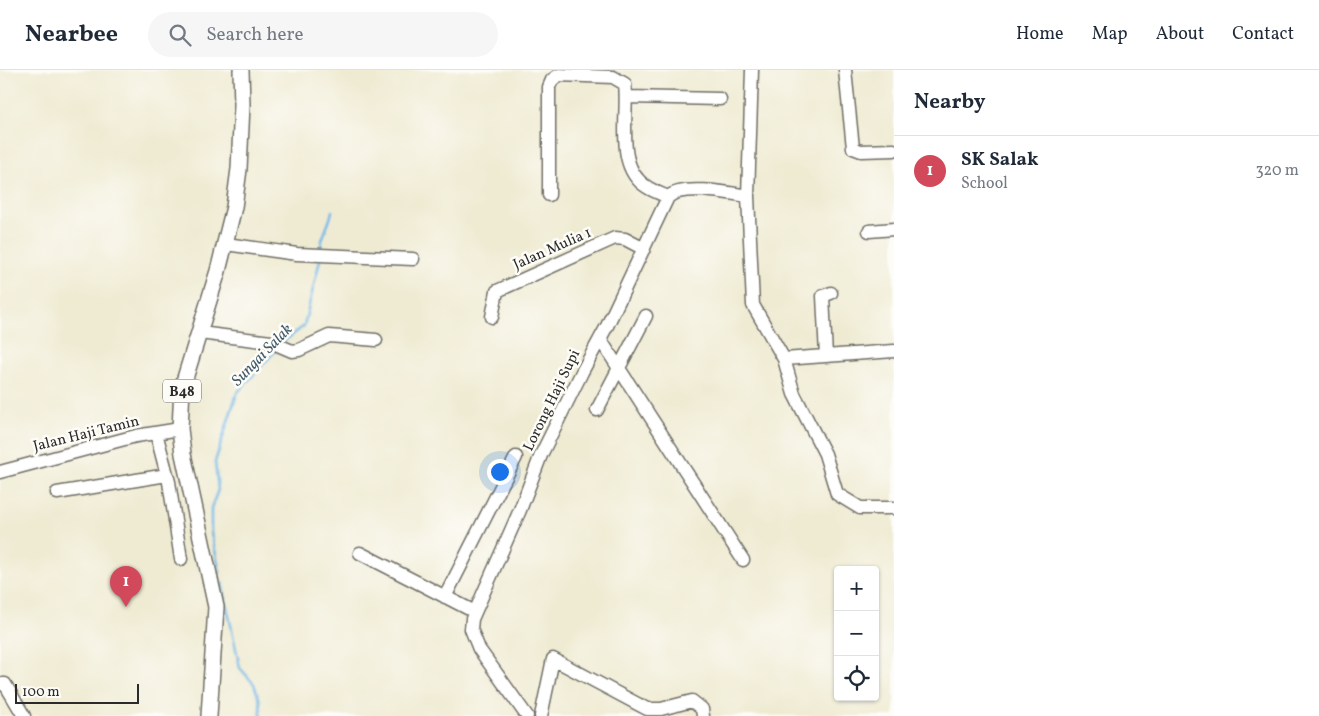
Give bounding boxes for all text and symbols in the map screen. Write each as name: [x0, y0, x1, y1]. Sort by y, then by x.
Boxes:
search box: [148, 12, 498, 57]
text: Nearbee: [25, 18, 118, 52]
icon: search: [166, 21, 194, 49]
text: Search here: [206, 22, 303, 48]
text: Home: [1016, 22, 1064, 47]
text: Map: [1092, 22, 1128, 47]
text: About: [1156, 22, 1204, 47]
text: Contact: [1232, 22, 1294, 47]
text: Nearby: [914, 88, 985, 117]
text: SK Salak: [961, 147, 1038, 173]
text: 1: [927, 160, 933, 182]
text: 320 m: [1255, 160, 1299, 182]
text: School: [961, 173, 1008, 195]
street label: Jalan Mulia 1: [510, 223, 595, 276]
water label: Sungai Salak: [227, 319, 298, 392]
street label: Lorong Haji Supi: [519, 346, 586, 455]
road number: B48: [163, 380, 201, 402]
street label: Jalan Haji Tamin: [31, 411, 142, 458]
your location: [487, 459, 513, 485]
pin: 1: [110, 566, 142, 607]
map controls: [834, 566, 879, 701]
button: +: [834, 566, 879, 611]
button: −: [834, 611, 879, 656]
button: locate: [834, 656, 879, 701]
scale bar: [15, 681, 139, 704]
text: 100 m: [22, 683, 60, 702]

